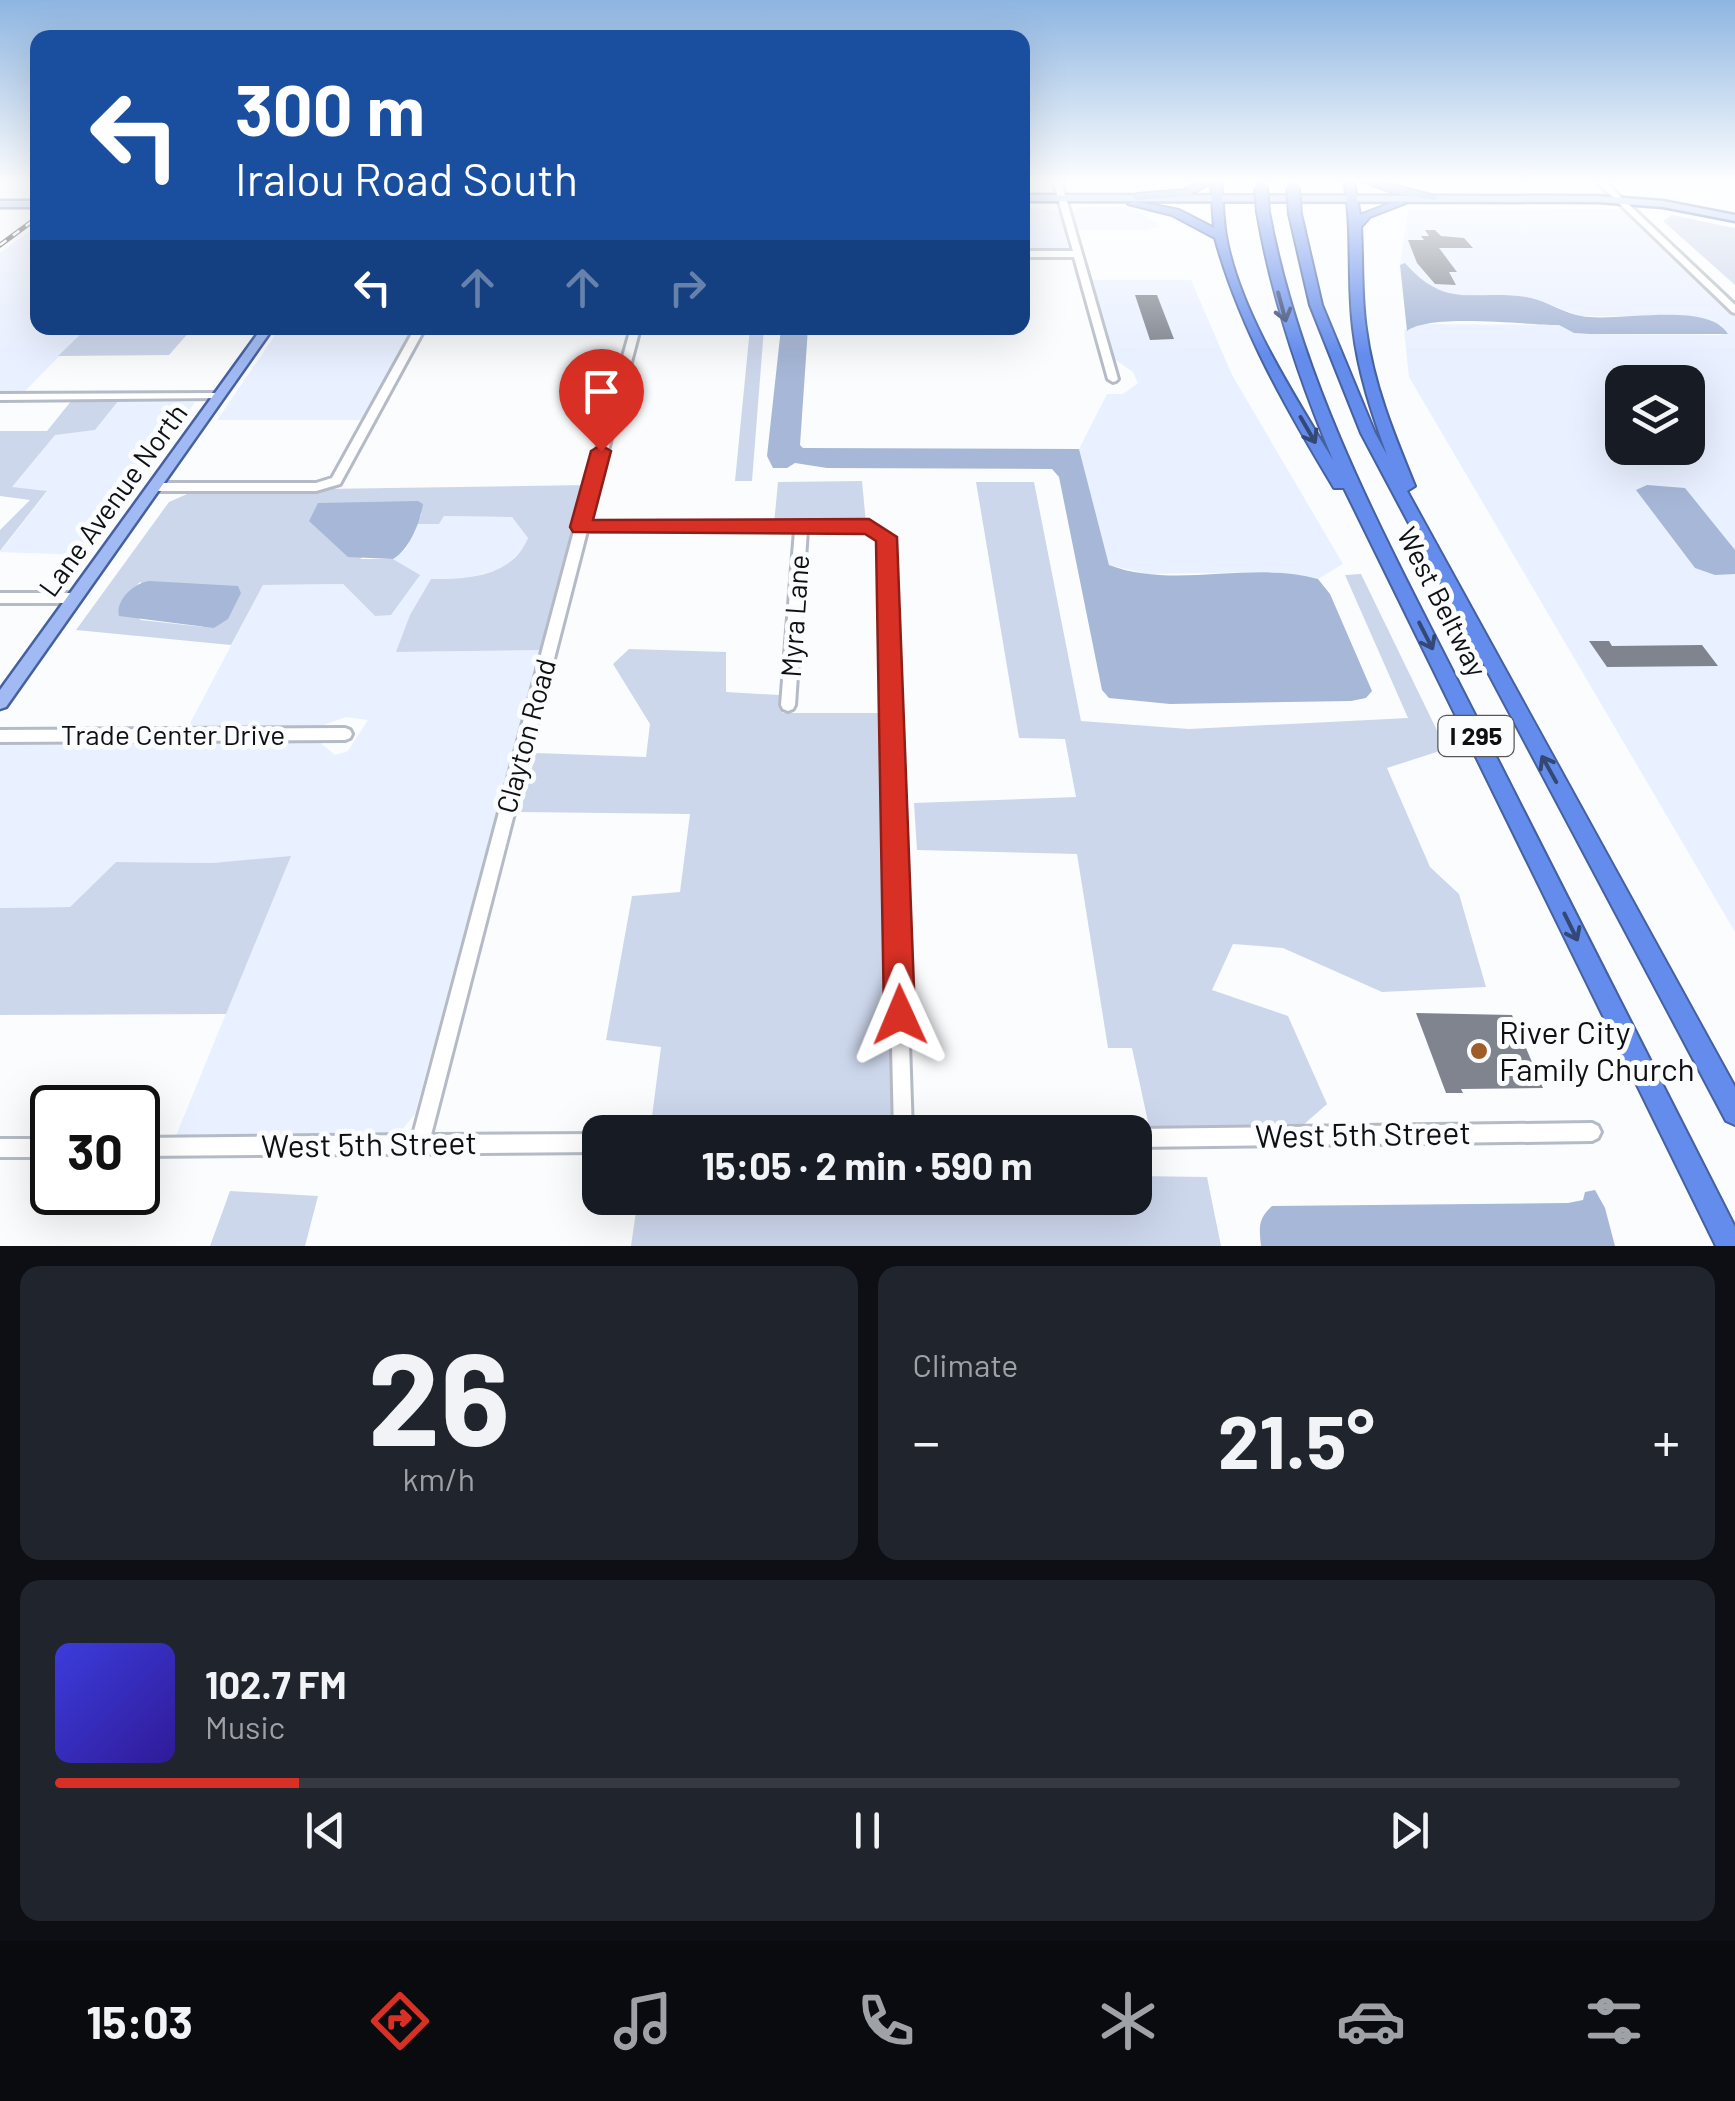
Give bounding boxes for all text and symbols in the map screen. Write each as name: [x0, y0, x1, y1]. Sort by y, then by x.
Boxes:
text: 300 m: [235, 66, 425, 150]
icon: left: [70, 70, 200, 200]
text: Iralou Road South: [235, 151, 578, 205]
icon: left: [345, 260, 400, 315]
icon: ahead: [450, 260, 505, 315]
icon: ahead: [555, 260, 610, 315]
icon: right: [660, 260, 715, 315]
one-way arrow: [1273, 291, 1292, 322]
pin: [559, 349, 644, 452]
icon: arrive: [574, 364, 629, 419]
map controls: [1605, 365, 1705, 465]
button: layers: [1605, 365, 1705, 465]
street label: Lane Avenue North: [31, 396, 194, 603]
one-way arrow: [1299, 415, 1319, 444]
street label: West Beltway: [1391, 521, 1495, 682]
street label: Myra Lane: [773, 553, 815, 678]
one-way arrow: [1417, 621, 1436, 651]
street label: Clayton Road: [488, 655, 562, 817]
road number: I 295: [1438, 716, 1514, 756]
street label: Trade Center Drive: [61, 717, 285, 751]
one-way arrow: [1538, 755, 1558, 785]
one-way arrow: [1562, 912, 1581, 942]
position arrow: [848, 963, 952, 1067]
place label: River City Family Church: [1499, 1012, 1695, 1087]
marker: River City Family Church: [1468, 1040, 1490, 1062]
speed limit sign: 30: [30, 1085, 160, 1215]
street label: West 5th Street: [1255, 1112, 1471, 1154]
street label: West 5th Street: [261, 1122, 477, 1164]
text: 15:05 · 2 min · 590 m: [702, 1142, 1032, 1188]
text: 26: [367, 1316, 510, 1472]
text: Climate: [913, 1345, 1018, 1383]
text: 21.5°: [1218, 1394, 1375, 1484]
text: −: [913, 1407, 940, 1473]
text: +: [1652, 1407, 1680, 1473]
text: km/h: [403, 1459, 475, 1497]
text: 102.7 FM: [205, 1661, 347, 1707]
text: Music: [205, 1707, 285, 1745]
icon: previous: [298, 1803, 353, 1858]
icon: pause: [840, 1803, 895, 1858]
icon: next: [1382, 1803, 1437, 1858]
icon: directions: [365, 1986, 435, 2056]
icon: music: [608, 1986, 678, 2056]
icon: phone: [851, 1986, 921, 2056]
icon: climate: [1093, 1986, 1163, 2056]
icon: car: [1336, 1986, 1406, 2056]
icon: filters: [1579, 1986, 1649, 2056]
text: 15:03: [86, 1994, 193, 2048]

